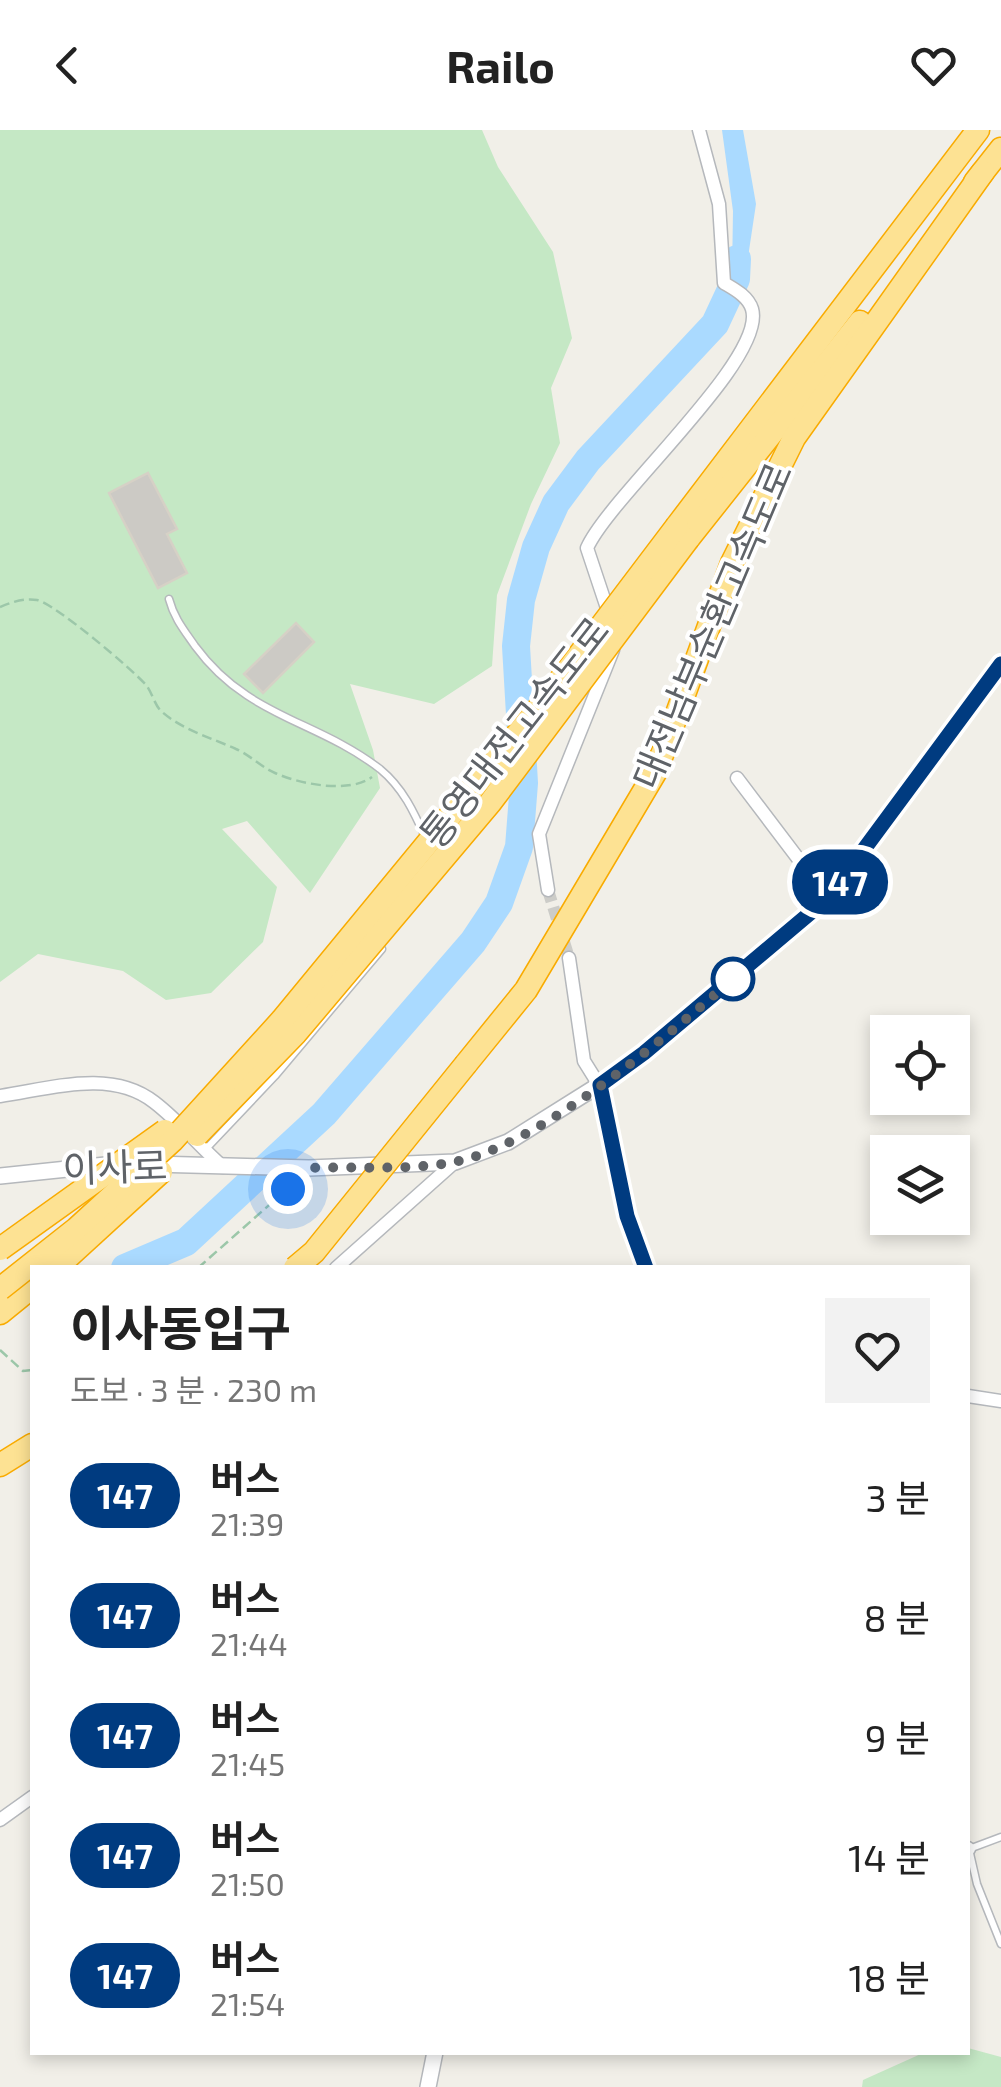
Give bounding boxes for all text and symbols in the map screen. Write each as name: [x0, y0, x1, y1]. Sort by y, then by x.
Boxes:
icon: back: [40, 38, 95, 93]
text: Railo: [446, 38, 555, 92]
icon: heart: [906, 38, 961, 93]
street label: 대전남부순환고속도로: [622, 455, 801, 795]
street label: 통영대전고속도로: [409, 607, 618, 856]
line badge: 147: [782, 850, 898, 914]
text: 147: [812, 861, 868, 903]
unlabelled marker: [712, 958, 754, 1000]
map controls: [870, 1015, 970, 1235]
button: locate: [870, 1015, 970, 1115]
button: layers: [870, 1135, 970, 1235]
street label: 이사로: [62, 1141, 168, 1191]
your location: [263, 1164, 313, 1214]
text: 이사동입구: [70, 1298, 291, 1356]
button: heart: [825, 1298, 930, 1403]
text: 도보 · 3 분 · 230 m: [70, 1370, 317, 1408]
text: 버스: [210, 1455, 280, 1501]
text: 147: [97, 1474, 153, 1516]
text: 3 분: [865, 1474, 930, 1520]
text: 21:39: [210, 1504, 284, 1542]
text: 버스: [210, 1575, 280, 1621]
text: 147: [97, 1594, 153, 1636]
text: 8 분: [863, 1594, 930, 1640]
text: 21:44: [210, 1624, 288, 1662]
text: 버스: [210, 1695, 280, 1741]
text: 147: [97, 1714, 153, 1756]
text: 9 분: [865, 1714, 930, 1760]
text: 21:45: [210, 1744, 285, 1782]
text: 버스: [210, 1815, 280, 1861]
text: 147: [97, 1834, 153, 1876]
text: 14 분: [848, 1834, 930, 1880]
text: 21:50: [210, 1864, 285, 1902]
text: 버스: [210, 1935, 280, 1981]
text: 147: [97, 1954, 153, 1996]
text: 18 분: [848, 1954, 930, 2000]
text: 21:54: [210, 1984, 285, 2022]

